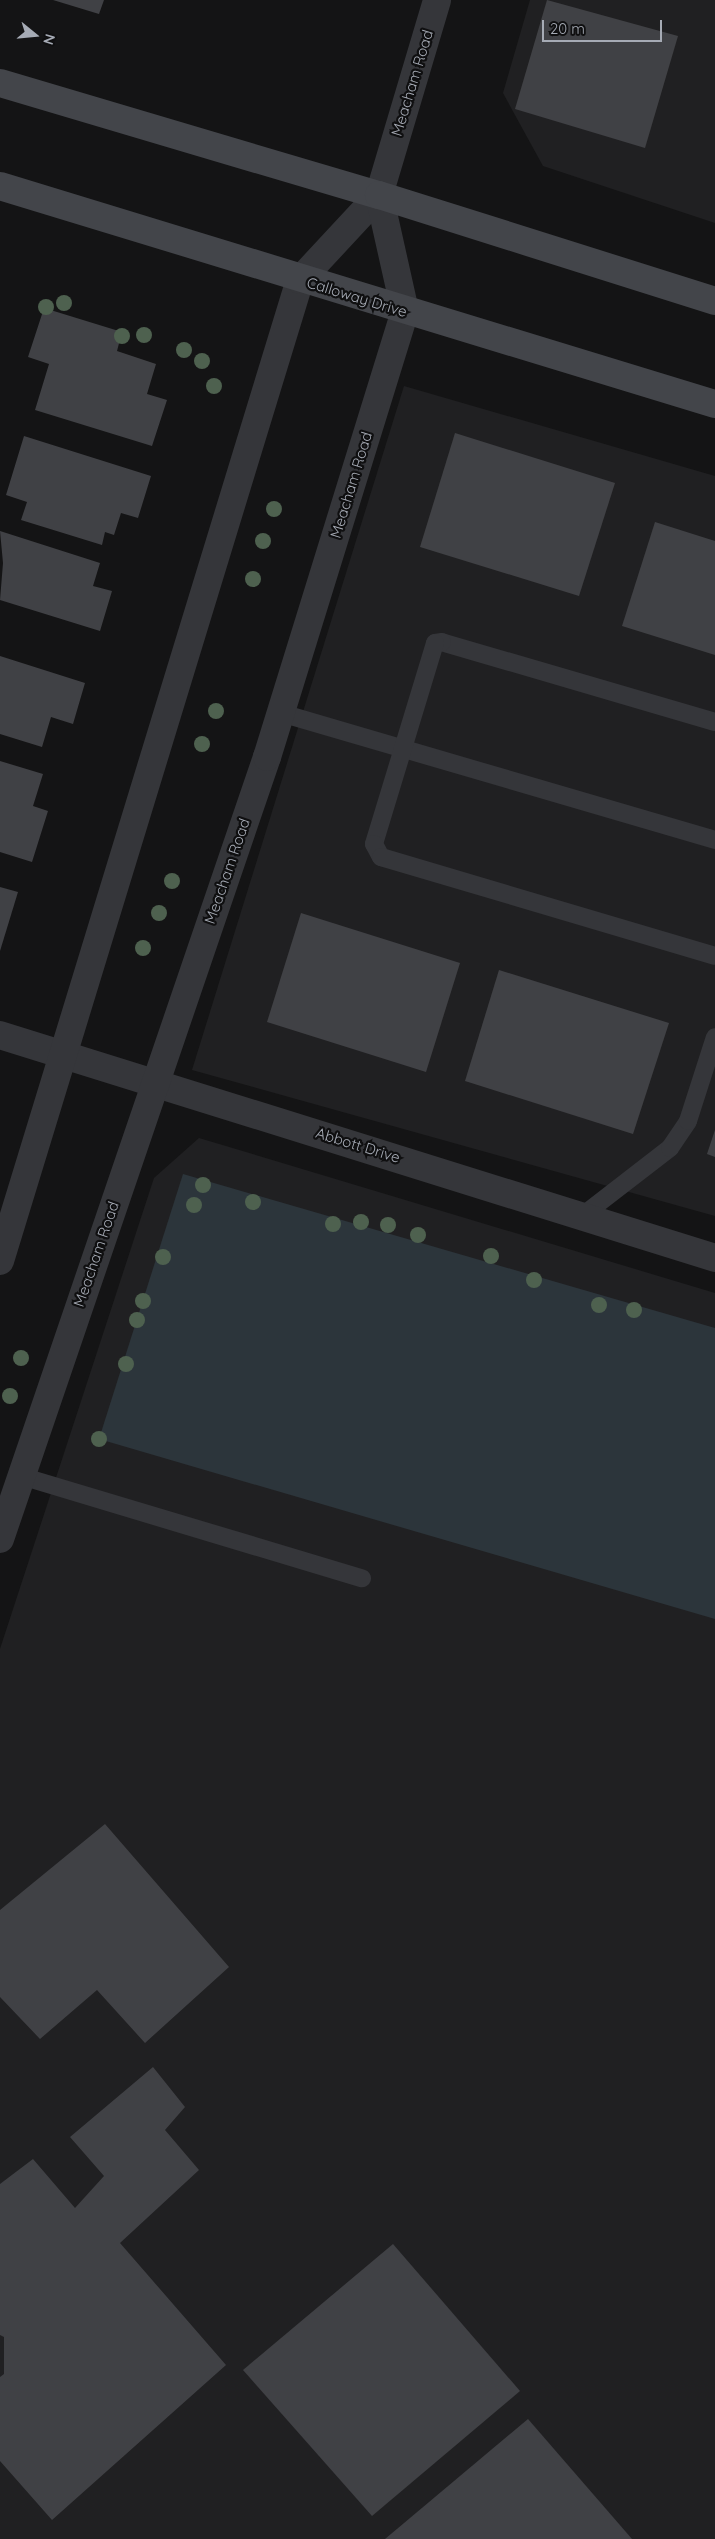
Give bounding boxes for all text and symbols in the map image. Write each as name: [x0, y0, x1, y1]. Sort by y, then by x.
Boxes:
north arrow: [10, 10, 60, 60]
scale bar: [545, 10, 665, 42]
text: 20 m: [550, 19, 585, 38]
street label: Meacham Road: [387, 28, 437, 138]
text: N: [39, 32, 59, 47]
street label: Calloway Drive: [305, 273, 409, 321]
street label: Meacham Road: [326, 430, 376, 540]
street label: Meacham Road: [201, 816, 253, 926]
street label: Abbott Drive: [314, 1124, 402, 1166]
street label: Meacham Road: [70, 1199, 122, 1309]

